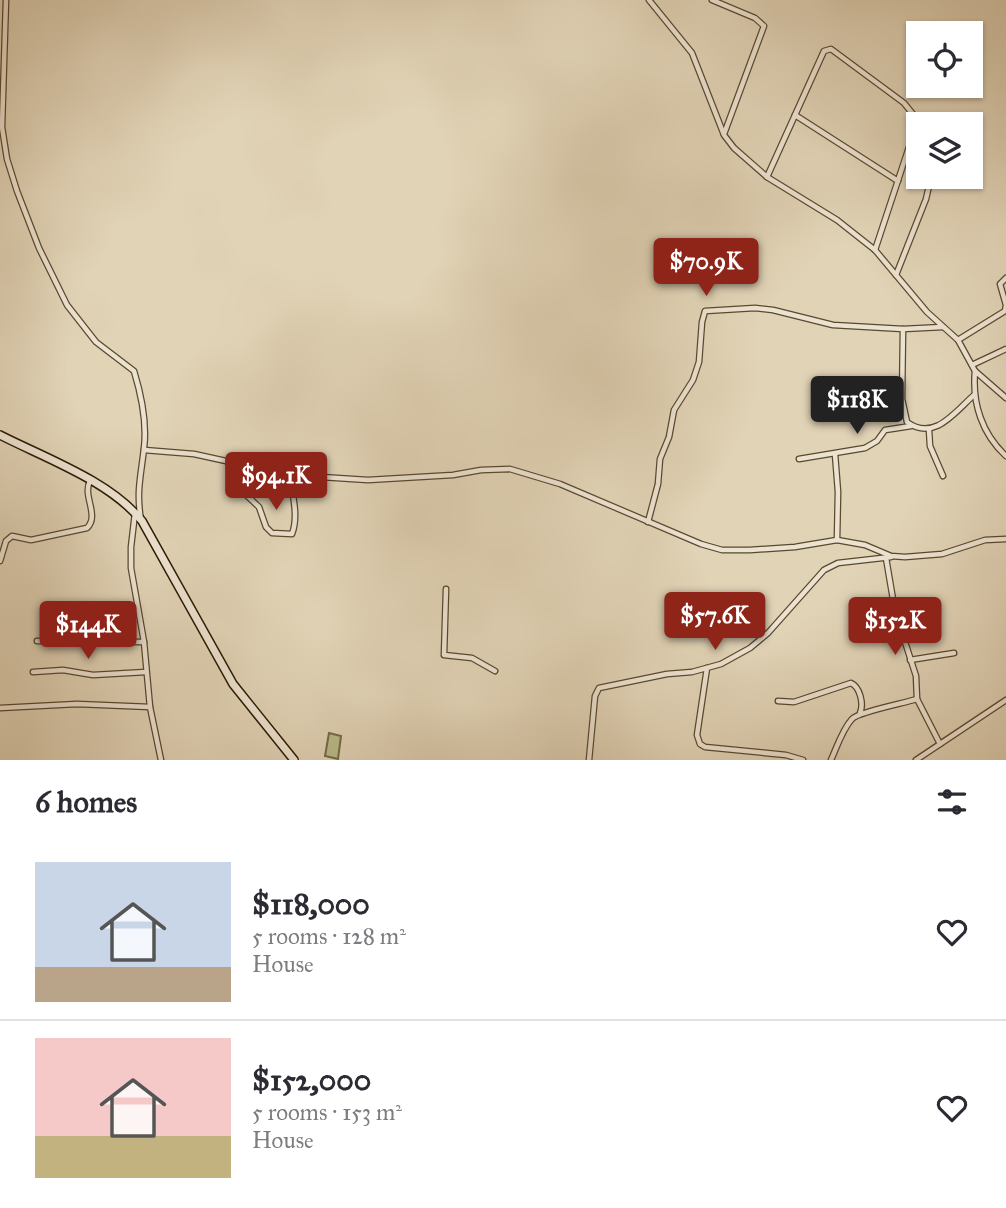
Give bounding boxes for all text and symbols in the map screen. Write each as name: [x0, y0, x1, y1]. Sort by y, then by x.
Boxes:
map controls: [906, 21, 983, 189]
button: locate: [906, 21, 983, 98]
button: layers: [906, 112, 983, 189]
pin: $70.9K: [649, 238, 763, 298]
text: $70.9K: [670, 247, 742, 275]
pin: $118K: [808, 376, 906, 436]
text: $118K: [827, 385, 887, 413]
pin: $94.1K: [219, 452, 333, 512]
text: $94.1K: [241, 461, 311, 489]
pin: $57.6K: [658, 592, 772, 652]
pin: $152K: [846, 598, 944, 657]
text: $57.6K: [680, 601, 750, 629]
pin: $144K: [39, 602, 137, 661]
text: $152K: [864, 606, 926, 634]
text: $144K: [56, 610, 120, 638]
icon: filters: [933, 783, 971, 821]
text: 6 homes: [35, 784, 137, 820]
text: $118,000: [252, 886, 370, 922]
icon: home: [91, 890, 175, 974]
icon: heart: [933, 913, 971, 951]
text: 5 rooms · 128 m²: [252, 922, 406, 950]
text: House: [252, 950, 314, 978]
text: $152,000: [252, 1062, 371, 1098]
icon: home: [91, 1066, 175, 1150]
icon: heart: [933, 1089, 971, 1127]
text: 5 rooms · 153 m²: [252, 1098, 402, 1126]
text: House: [252, 1126, 314, 1154]

